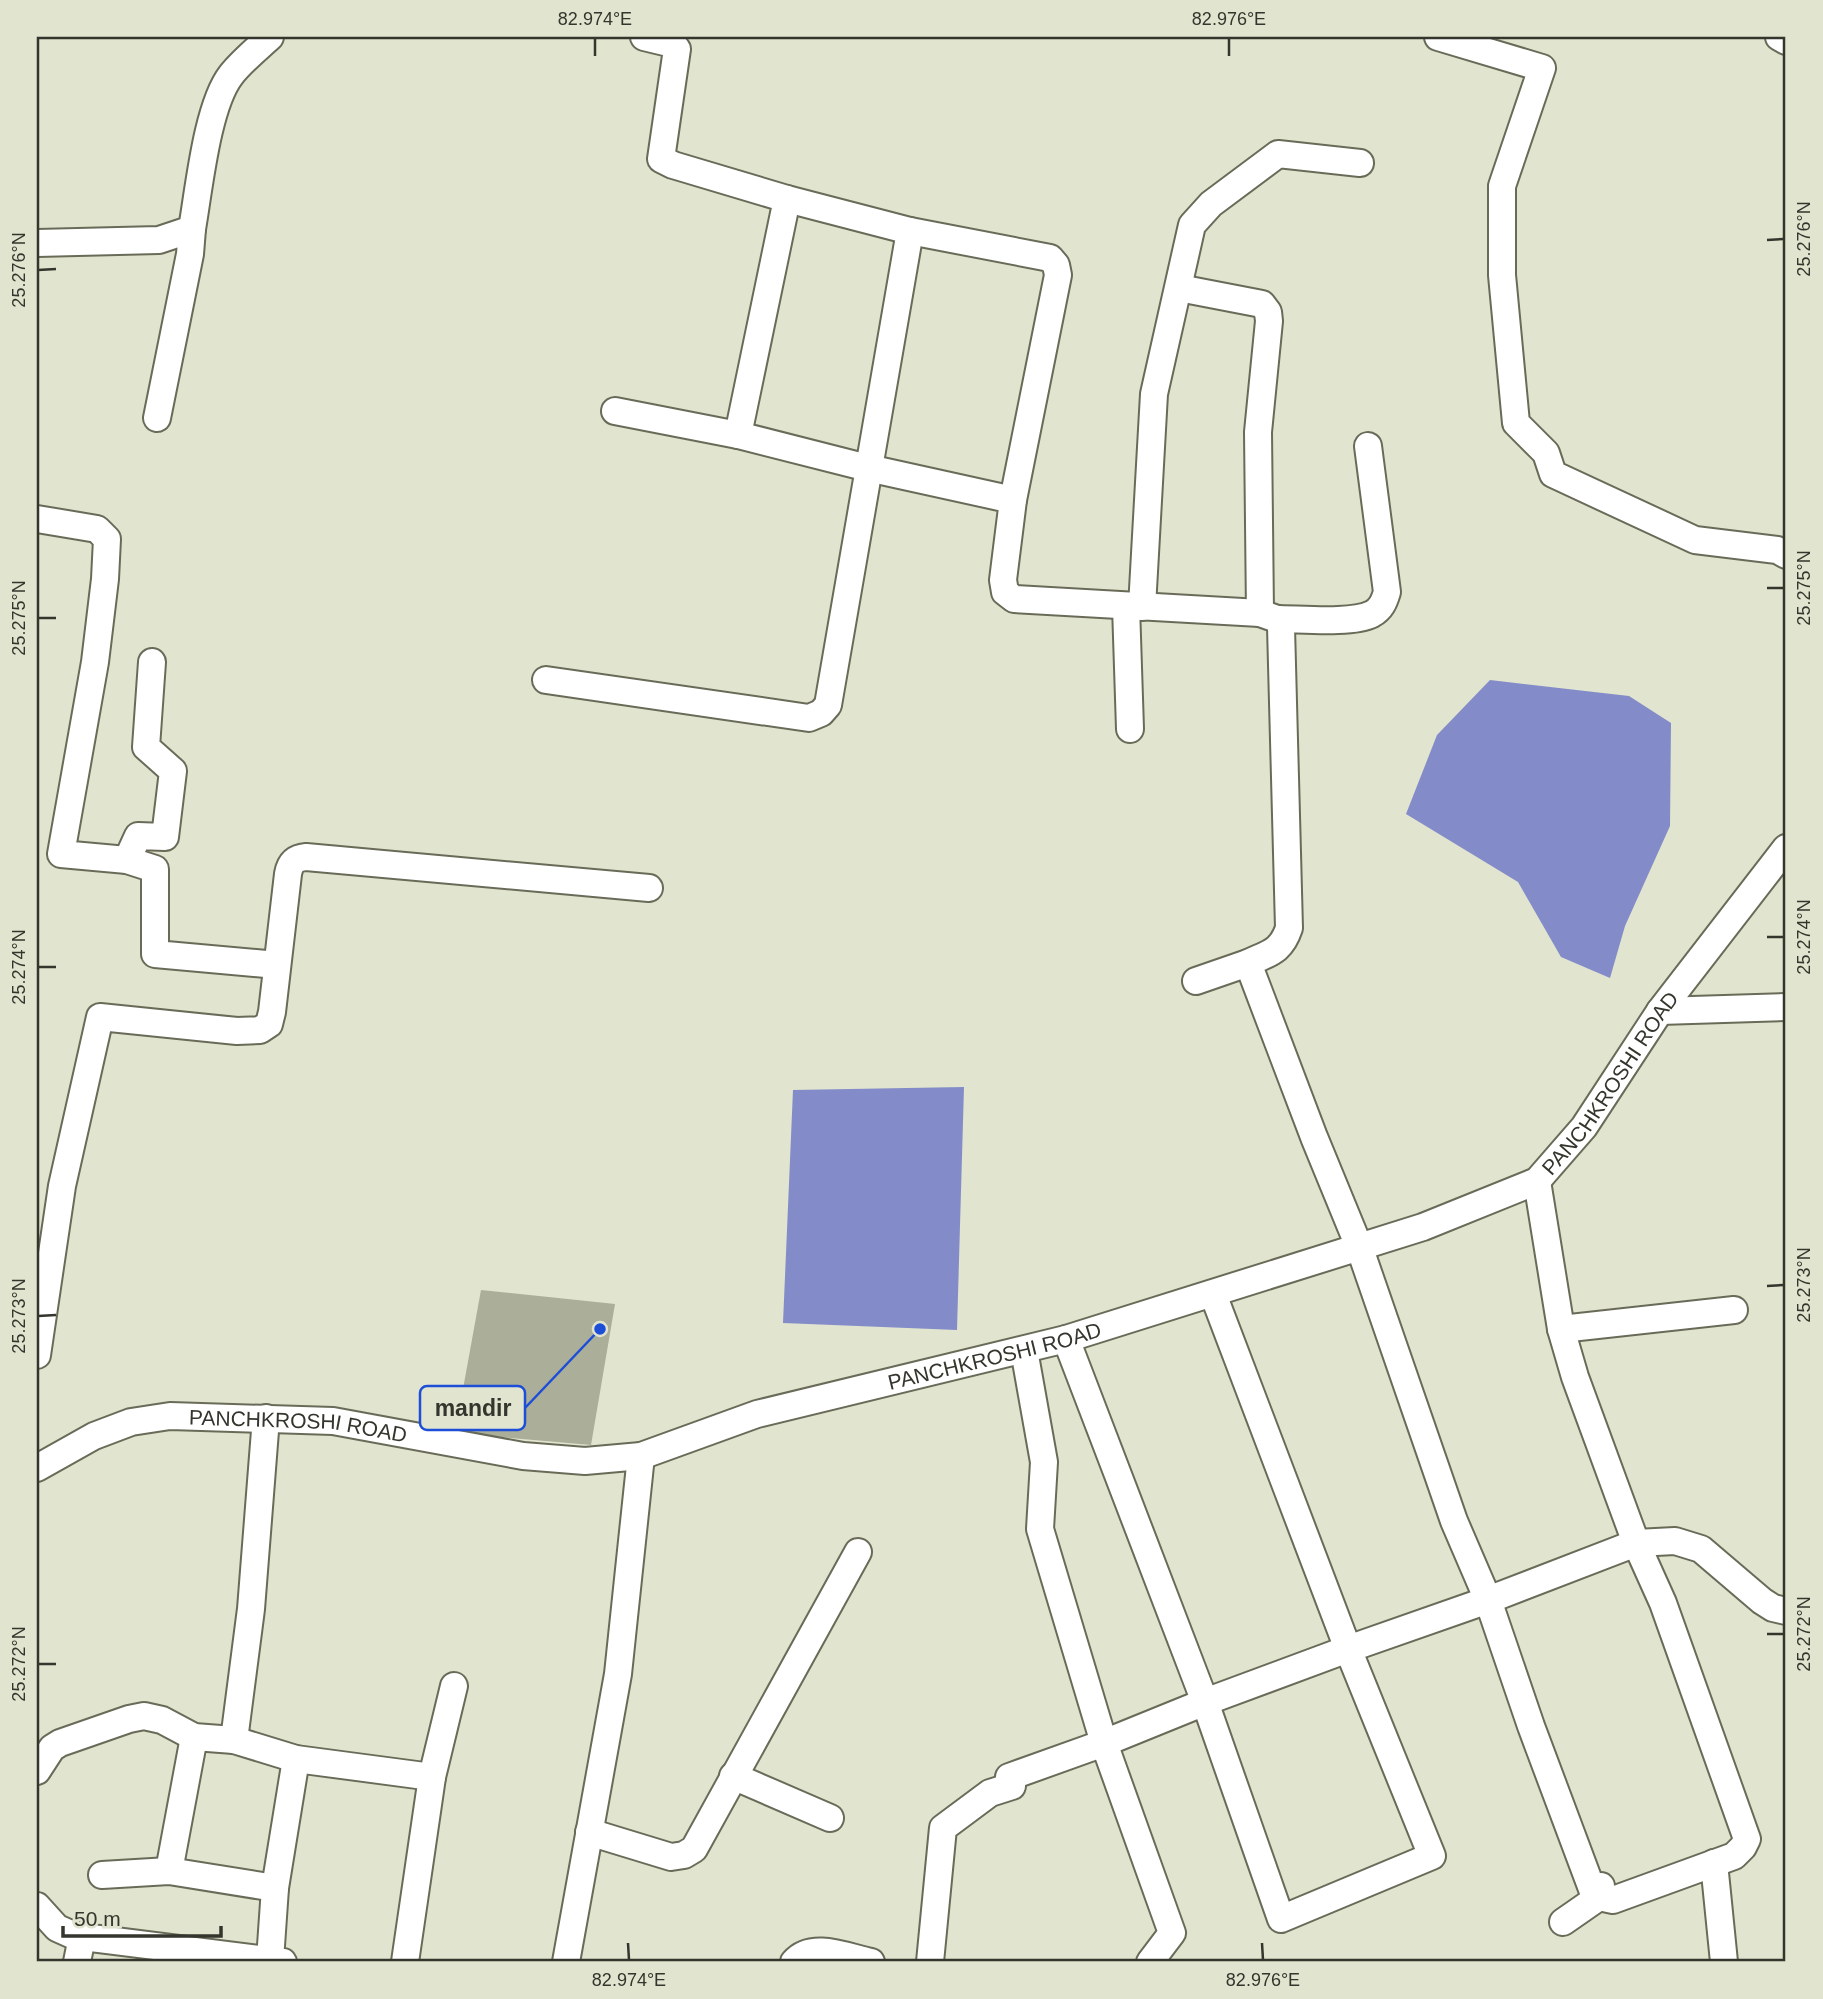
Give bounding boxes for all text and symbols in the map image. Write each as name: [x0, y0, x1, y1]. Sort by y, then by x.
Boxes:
text: 82.974°E: [558, 9, 632, 29]
text: 82.976°E: [1192, 9, 1266, 29]
text: 25.276°N: [1794, 201, 1814, 277]
text: 25.276°N: [9, 232, 29, 308]
text: 25.275°N: [1794, 550, 1814, 626]
text: 25.275°N: [9, 580, 29, 656]
text: 25.274°N: [1794, 899, 1814, 975]
text: 25.274°N: [9, 929, 29, 1005]
street label: PANCHKROSHI ROAD: [1537, 987, 1682, 1179]
text: 25.273°N: [1794, 1247, 1814, 1323]
text: 25.273°N: [9, 1278, 29, 1354]
street label: PANCHKROSHI ROAD: [885, 1317, 1104, 1393]
callout: mandir: [420, 1386, 525, 1430]
text: mandir: [435, 1395, 511, 1421]
street label: PANCHKROSHI ROAD: [189, 1405, 409, 1446]
text: 25.272°N: [1794, 1596, 1814, 1672]
text: 25.272°N: [9, 1626, 29, 1702]
scale bar: [63, 1894, 220, 1938]
text: 50 m: [74, 1907, 121, 1930]
text: 82.974°E: [592, 1970, 666, 1990]
text: 82.976°E: [1226, 1970, 1300, 1990]

